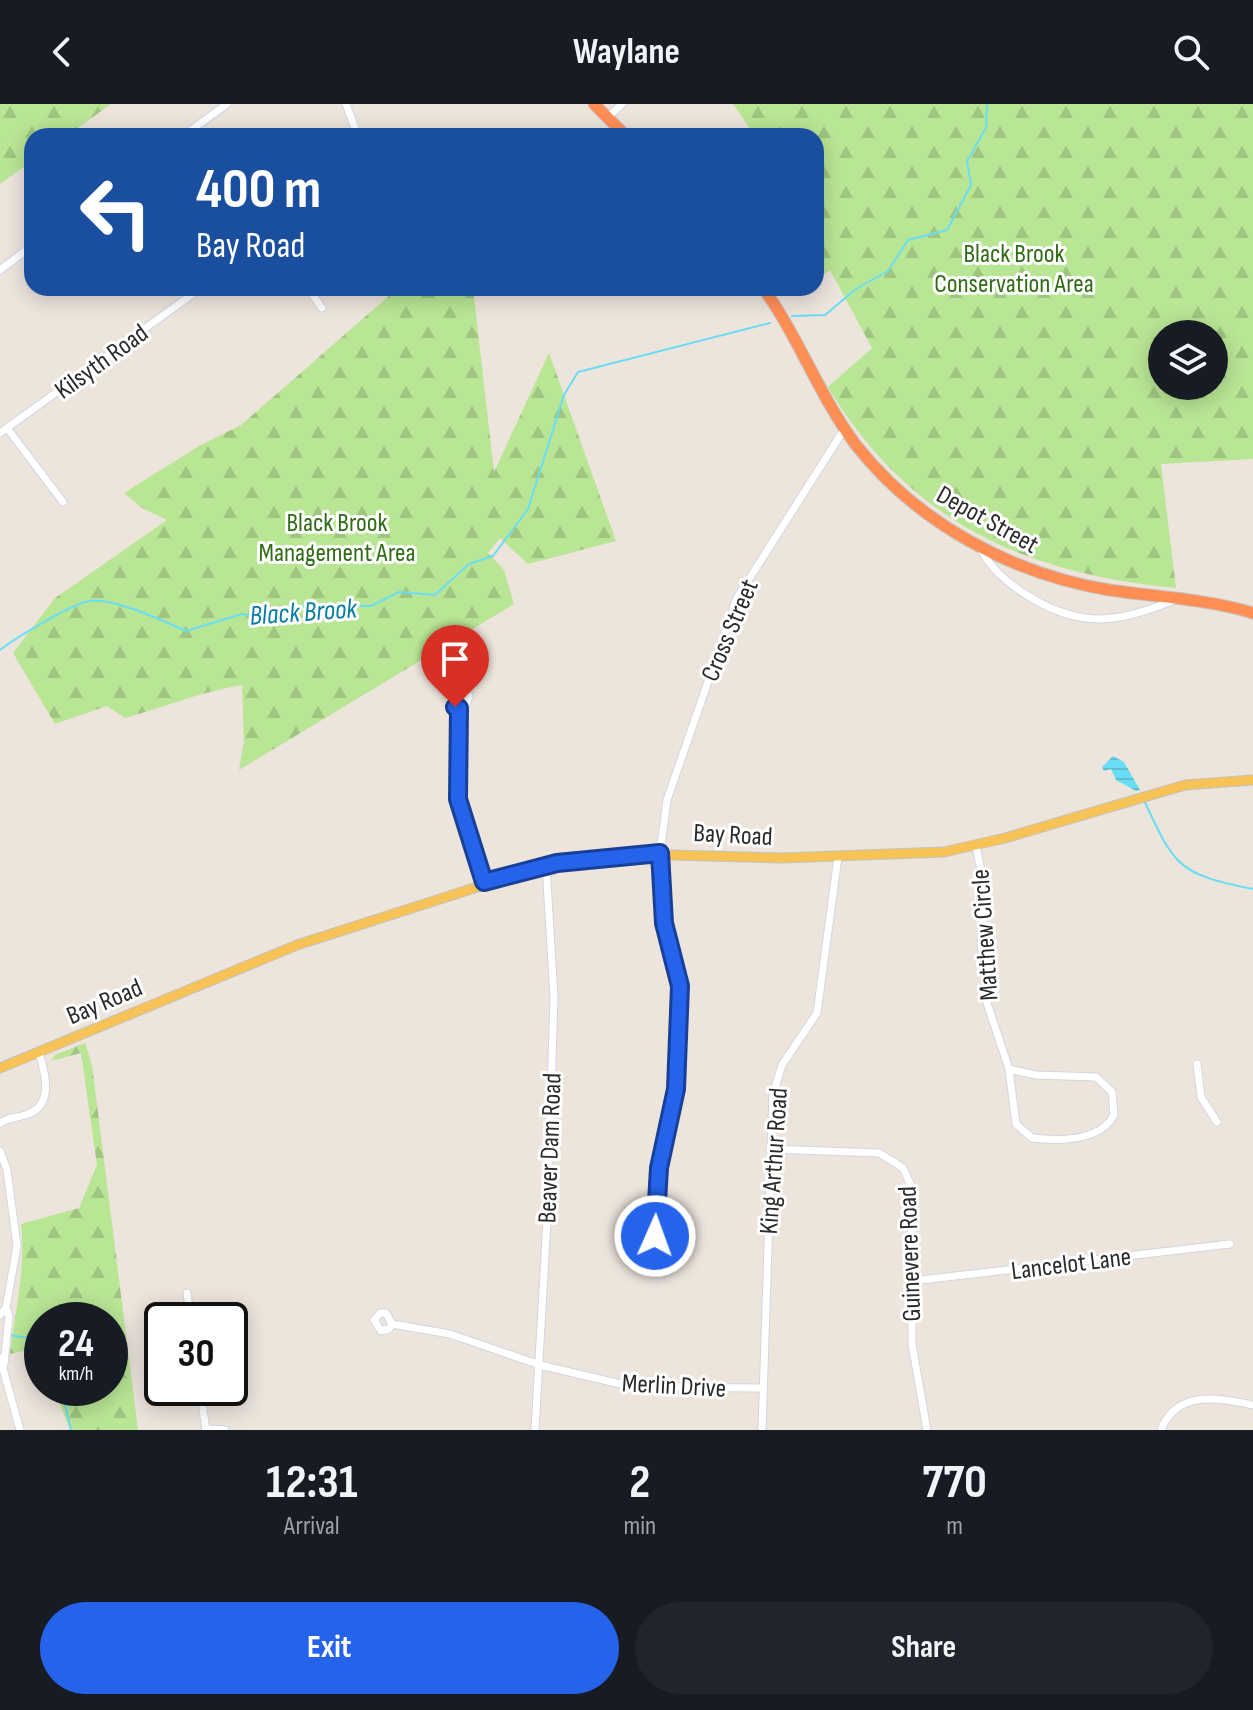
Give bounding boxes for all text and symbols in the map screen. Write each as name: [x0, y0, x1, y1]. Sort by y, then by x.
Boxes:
icon: back: [40, 30, 84, 74]
icon: search: [1169, 30, 1213, 74]
text: Waylane: [573, 31, 680, 74]
text: 400 m: [196, 157, 321, 224]
icon: left: [64, 160, 168, 264]
text: Bay Road: [196, 225, 305, 268]
park label: Black Brook Conservation Area: [934, 239, 1094, 300]
street label: Kilsyth Road: [49, 318, 154, 406]
map controls: [1148, 320, 1228, 400]
button: layers: [1148, 320, 1228, 400]
street label: Depot Street: [931, 480, 1044, 561]
park label: Black Brook Management Area: [259, 508, 415, 569]
street label: Cross Street: [695, 575, 766, 686]
water label: Black Brook: [248, 592, 359, 633]
pin: [421, 625, 489, 707]
icon: arrive: [433, 637, 477, 681]
street label: Bay Road: [693, 818, 773, 853]
street label: Matthew Circle: [965, 868, 1006, 1002]
street label: Bay Road: [62, 973, 147, 1032]
street label: Beaver Dam Road: [532, 1072, 569, 1224]
street label: King Arthur Road: [754, 1087, 795, 1235]
street label: Guinevere Road: [893, 1186, 928, 1322]
position arrow: [613, 1194, 697, 1278]
street label: Lancelot Lane: [1010, 1242, 1133, 1287]
speed limit sign: 30: [144, 1302, 248, 1406]
text: 24: [58, 1320, 94, 1368]
text: km/h: [59, 1362, 93, 1386]
street label: Merlin Drive: [621, 1368, 727, 1405]
text: 12:31: [266, 1454, 357, 1511]
text: 2: [629, 1454, 650, 1511]
text: 770: [922, 1454, 987, 1511]
text: Arrival: [284, 1511, 340, 1542]
text: min: [624, 1511, 656, 1542]
text: m: [946, 1511, 963, 1542]
button: Exit: [40, 1602, 619, 1694]
button: Share: [635, 1602, 1213, 1694]

